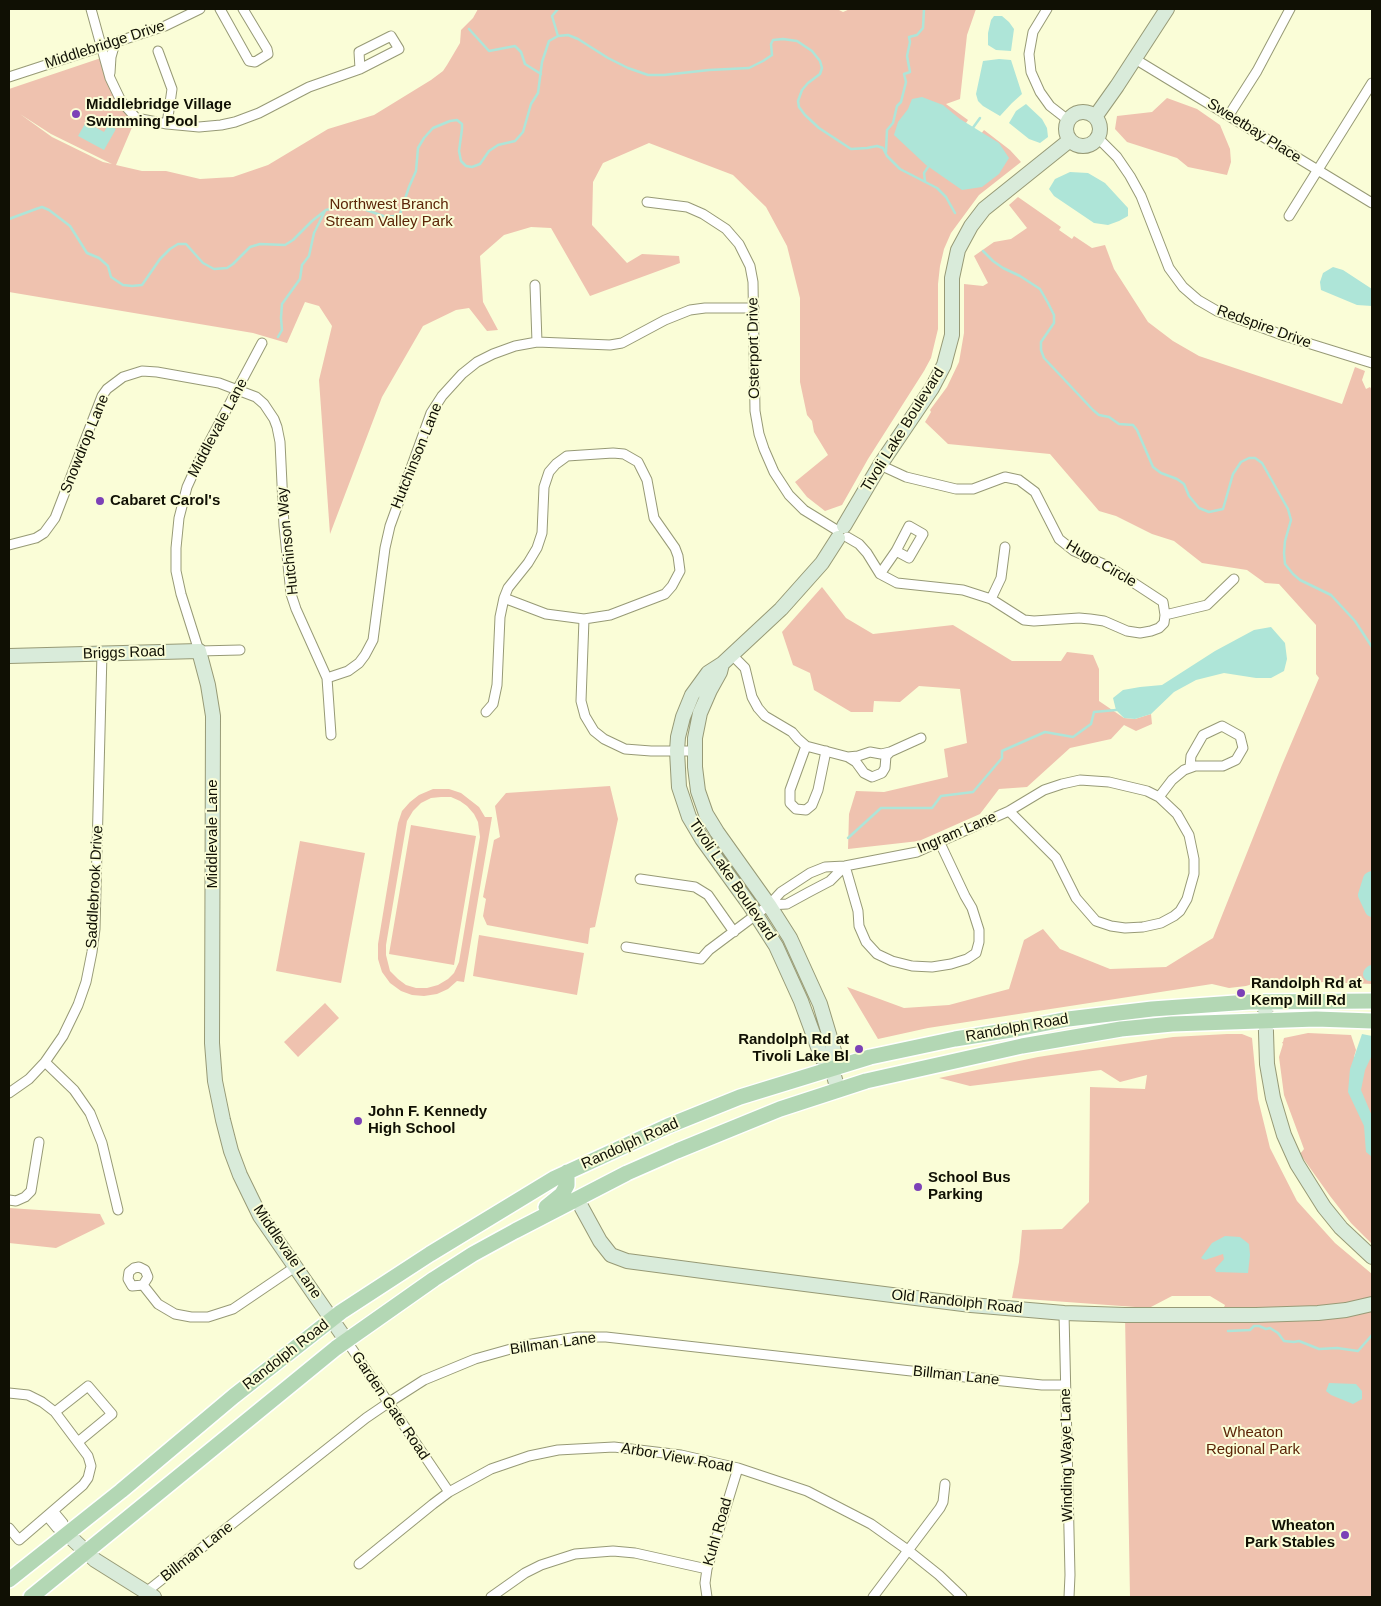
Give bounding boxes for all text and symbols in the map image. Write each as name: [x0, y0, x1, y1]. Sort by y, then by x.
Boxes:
street label: Middlebridge Drive: [43, 17, 167, 73]
street label: Sweetbay Place: [1204, 95, 1304, 167]
place label: Middlebridge Village Swimming Pool: [86, 96, 232, 131]
marker: Middlebridge Village Swimming Pool: [70, 108, 82, 120]
park label: Northwest Branch Stream Valley Park: [325, 196, 453, 231]
street label: Osterport Drive: [744, 297, 764, 399]
street label: Redspire Drive: [1214, 302, 1314, 352]
street label: Tivoli Lake Boulevard: [858, 365, 948, 495]
street label: Middlevale Lane: [184, 376, 252, 480]
street label: Snowdrop Lane: [57, 392, 113, 496]
street label: Hutchinson Lane: [388, 400, 446, 512]
street label: Hutchinson Way: [273, 486, 303, 596]
place label: Cabaret Carol's: [110, 492, 220, 510]
marker: Cabaret Carol's: [94, 495, 106, 507]
street label: Hugo Circle: [1063, 537, 1139, 591]
street label: Briggs Road: [82, 643, 166, 663]
street label: Middlevale Lane: [204, 779, 222, 889]
street label: Ingram Lane: [915, 808, 999, 858]
street label: Tivoli Lake Boulevard: [685, 816, 779, 944]
street label: Saddlebrook Drive: [83, 825, 107, 949]
place label: Randolph Rd at Kemp Mill Rd: [1251, 975, 1362, 1010]
marker: Randolph Rd at Kemp Mill Rd: [1235, 987, 1247, 999]
street label: Randolph Road: [964, 1010, 1070, 1046]
place label: Randolph Rd at Tivoli Lake Bl: [738, 1031, 849, 1066]
marker: Randolph Rd at Tivoli Lake Bl: [853, 1043, 865, 1055]
place label: John F. Kennedy High School: [368, 1103, 487, 1138]
marker: John F. Kennedy High School: [352, 1115, 364, 1127]
street label: Randolph Road: [579, 1115, 681, 1173]
place label: School Bus Parking: [928, 1169, 1011, 1204]
marker: School Bus Parking: [912, 1181, 924, 1193]
street label: Middlevale Lane: [249, 1202, 325, 1302]
street label: Old Randolph Road: [891, 1286, 1023, 1318]
street label: Randolph Road: [239, 1316, 333, 1394]
street label: Billman Lane: [509, 1329, 597, 1359]
street label: Garden Gate Road: [347, 1348, 433, 1464]
street label: Billman Lane: [912, 1363, 1000, 1389]
street label: Winding Waye Lane: [1057, 1388, 1077, 1522]
park label: Wheaton Regional Park: [1206, 1424, 1300, 1459]
street label: Arbor View Road: [620, 1439, 734, 1477]
street label: Kuhl Road: [700, 1496, 736, 1568]
place label: Wheaton Park Stables: [1245, 1517, 1335, 1552]
street label: Billman Lane: [157, 1518, 237, 1586]
marker: Wheaton Park Stables: [1339, 1529, 1351, 1541]

